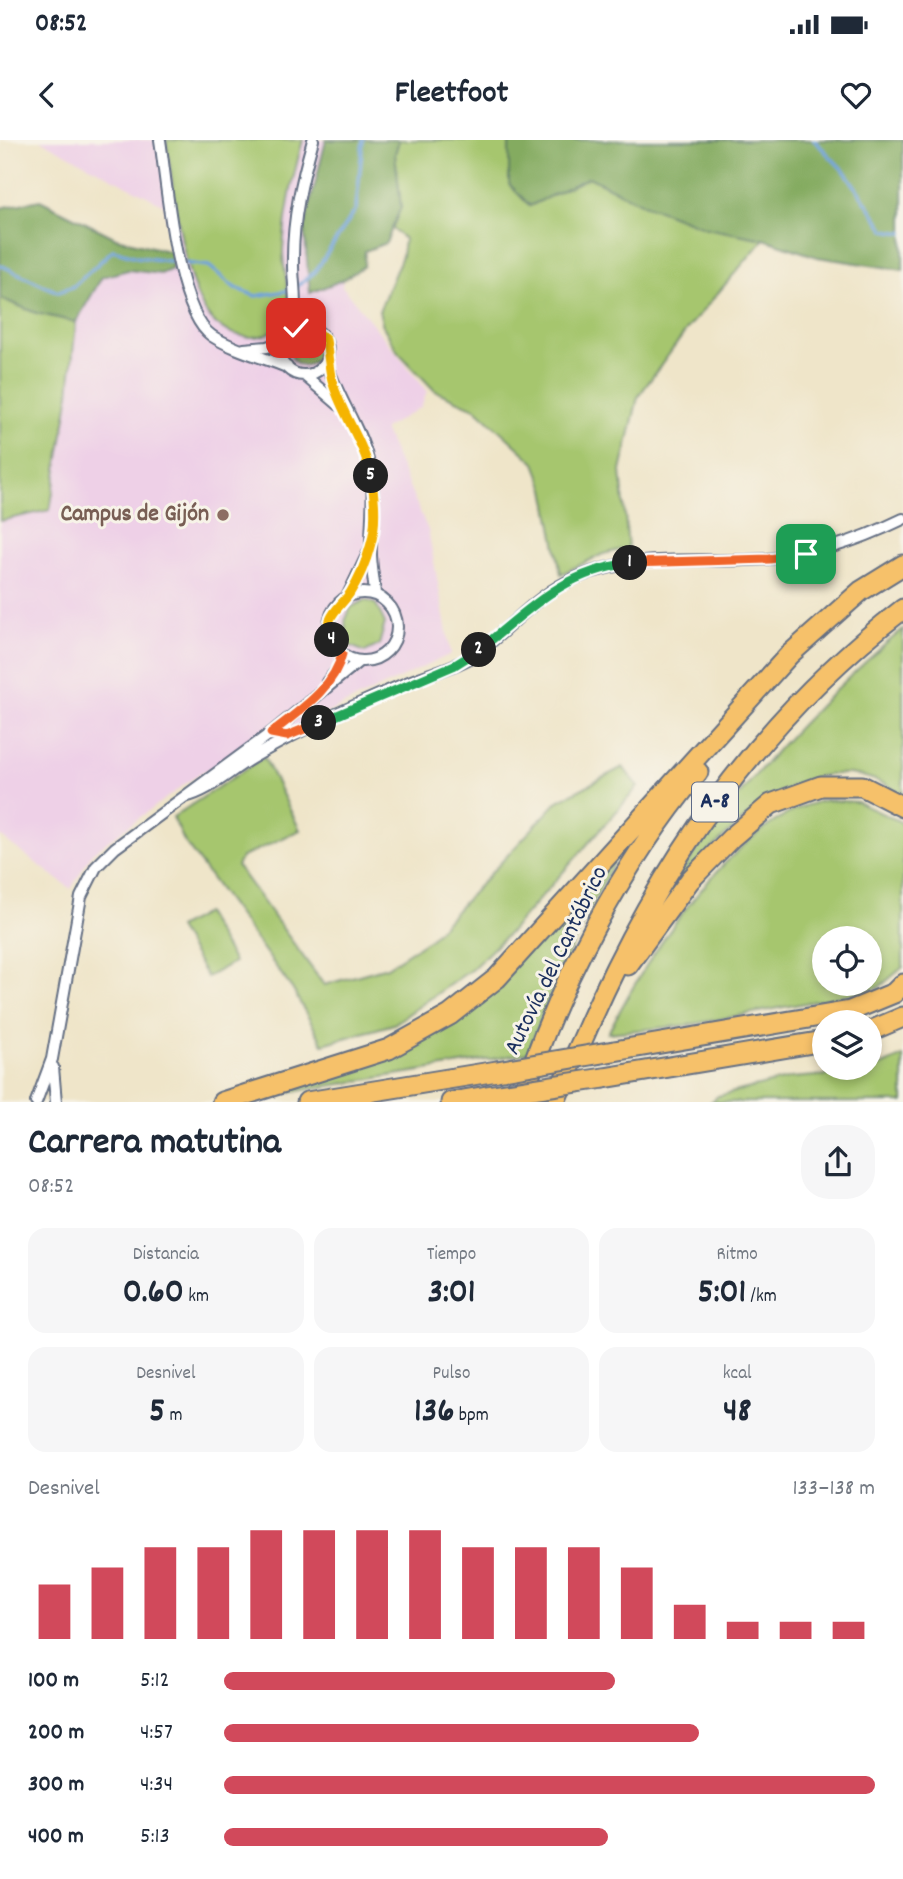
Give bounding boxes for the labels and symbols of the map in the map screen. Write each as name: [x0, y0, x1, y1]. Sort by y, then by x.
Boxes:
pin: [266, 298, 326, 358]
pin: 5: [354, 458, 388, 494]
place label: Campus de Gijón: [61, 498, 209, 532]
marker: Campus de Gijón: [215, 507, 231, 523]
pin: [776, 524, 836, 584]
pin: 1: [612, 546, 648, 580]
pin: 4: [314, 622, 350, 658]
pin: 2: [462, 632, 496, 668]
pin: 3: [302, 706, 336, 740]
road number: A-8: [692, 782, 738, 822]
street label: Autovía del Cantábrico: [497, 861, 617, 1061]

